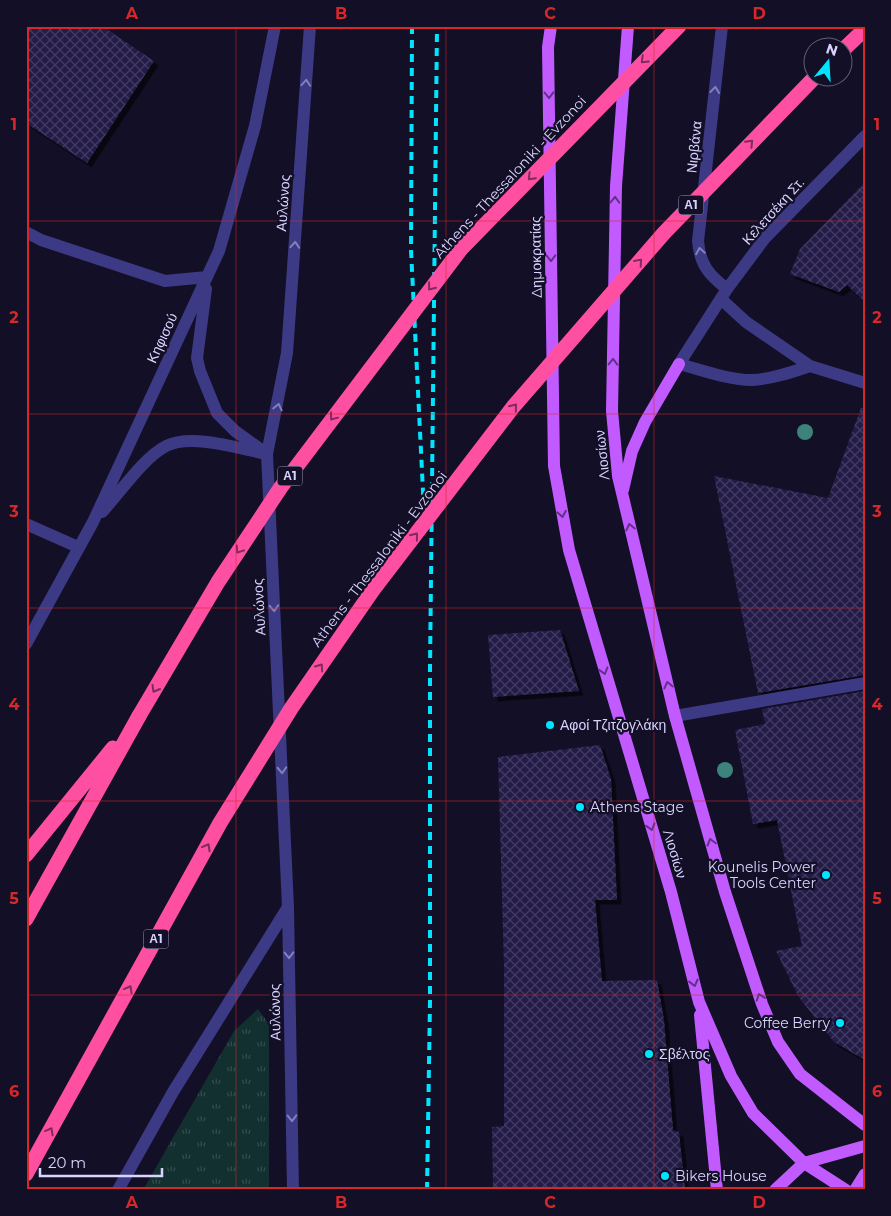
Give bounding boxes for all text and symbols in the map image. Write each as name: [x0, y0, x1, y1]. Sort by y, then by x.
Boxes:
text: A: [125, 4, 139, 23]
text: B: [335, 4, 347, 23]
text: C: [544, 4, 556, 23]
text: D: [752, 4, 766, 23]
north arrow: [804, 38, 854, 88]
text: N: [824, 39, 840, 60]
one-way arrow: [641, 54, 650, 63]
one-way arrow: [300, 79, 311, 87]
one-way arrow: [709, 86, 720, 94]
street label: Athens - Thessaloniki - Evzonoi: [430, 92, 590, 262]
one-way arrow: [544, 92, 554, 100]
text: 1: [11, 115, 17, 134]
text: 1: [874, 115, 880, 134]
street label: Νιρβάνα: [682, 120, 706, 174]
one-way arrow: [745, 140, 754, 149]
one-way arrow: [528, 171, 537, 180]
street label: Αυλώνος: [272, 174, 294, 232]
street label: Κελετσέκη Στ.: [738, 174, 808, 248]
one-way arrow: [610, 196, 620, 204]
road number: Α1: [678, 196, 704, 214]
street label: Δημοκρατίας: [526, 216, 546, 298]
one-way arrow: [289, 241, 300, 249]
one-way arrow: [695, 247, 705, 256]
one-way arrow: [546, 254, 556, 262]
one-way arrow: [634, 258, 643, 267]
one-way arrow: [428, 281, 436, 290]
text: 2: [9, 308, 19, 327]
text: 2: [872, 308, 882, 327]
street label: Κηφισού: [143, 310, 181, 366]
one-way arrow: [608, 358, 618, 366]
one-way arrow: [272, 402, 283, 411]
one-way arrow: [508, 404, 517, 413]
one-way arrow: [331, 411, 339, 420]
street label: Λιοσίων: [590, 429, 614, 481]
road number: Α1: [278, 466, 302, 486]
street label: Athens - Thessaloniki - Evzonoi: [307, 468, 451, 650]
text: 3: [8, 502, 19, 521]
text: 3: [871, 502, 882, 521]
one-way arrow: [557, 510, 567, 519]
one-way arrow: [625, 522, 636, 531]
one-way arrow: [410, 533, 418, 542]
one-way arrow: [236, 544, 245, 553]
street label: Αυλώνος: [249, 578, 269, 636]
one-way arrow: [269, 604, 279, 612]
one-way arrow: [314, 663, 323, 673]
one-way arrow: [599, 666, 609, 675]
one-way arrow: [663, 680, 674, 689]
one-way arrow: [152, 683, 162, 692]
text: 4: [8, 695, 20, 714]
text: 4: [871, 695, 883, 714]
place label: Αφοί Τζιτζογλάκη: [560, 716, 666, 734]
marker: Αφοί Τζιτζογλάκη: [544, 719, 556, 731]
one-way arrow: [276, 766, 287, 774]
place label: Athens Stage: [590, 798, 684, 816]
marker: Athens Stage: [574, 801, 586, 813]
one-way arrow: [646, 822, 656, 830]
street label: Λιοσίων: [659, 827, 691, 881]
one-way arrow: [706, 838, 716, 846]
one-way arrow: [201, 843, 211, 852]
place label: Kounelis Power Tools Center: [708, 858, 816, 892]
marker: Kounelis Power Tools Center: [820, 869, 832, 881]
text: 5: [9, 889, 19, 908]
text: 5: [872, 889, 882, 908]
road number: Α1: [144, 930, 168, 949]
one-way arrow: [284, 952, 294, 960]
one-way arrow: [688, 979, 699, 988]
street label: Αυλώνος: [265, 983, 284, 1041]
one-way arrow: [122, 985, 132, 994]
one-way arrow: [755, 993, 765, 1001]
place label: Coffee Berry: [744, 1014, 830, 1032]
marker: Coffee Berry: [834, 1017, 846, 1029]
place label: Σβέλτος: [659, 1045, 710, 1063]
marker: Σβέλτος: [643, 1048, 655, 1060]
text: 6: [9, 1082, 19, 1101]
text: 6: [872, 1082, 882, 1101]
one-way arrow: [287, 1114, 297, 1122]
one-way arrow: [44, 1127, 54, 1136]
scale bar: [40, 1146, 162, 1178]
text: 20 m: [48, 1153, 86, 1172]
place label: Bikers House: [675, 1167, 767, 1185]
marker: Bikers House: [659, 1170, 671, 1182]
text: A: [125, 1193, 139, 1212]
text: B: [335, 1193, 347, 1212]
text: C: [544, 1193, 556, 1212]
text: D: [752, 1193, 766, 1212]

